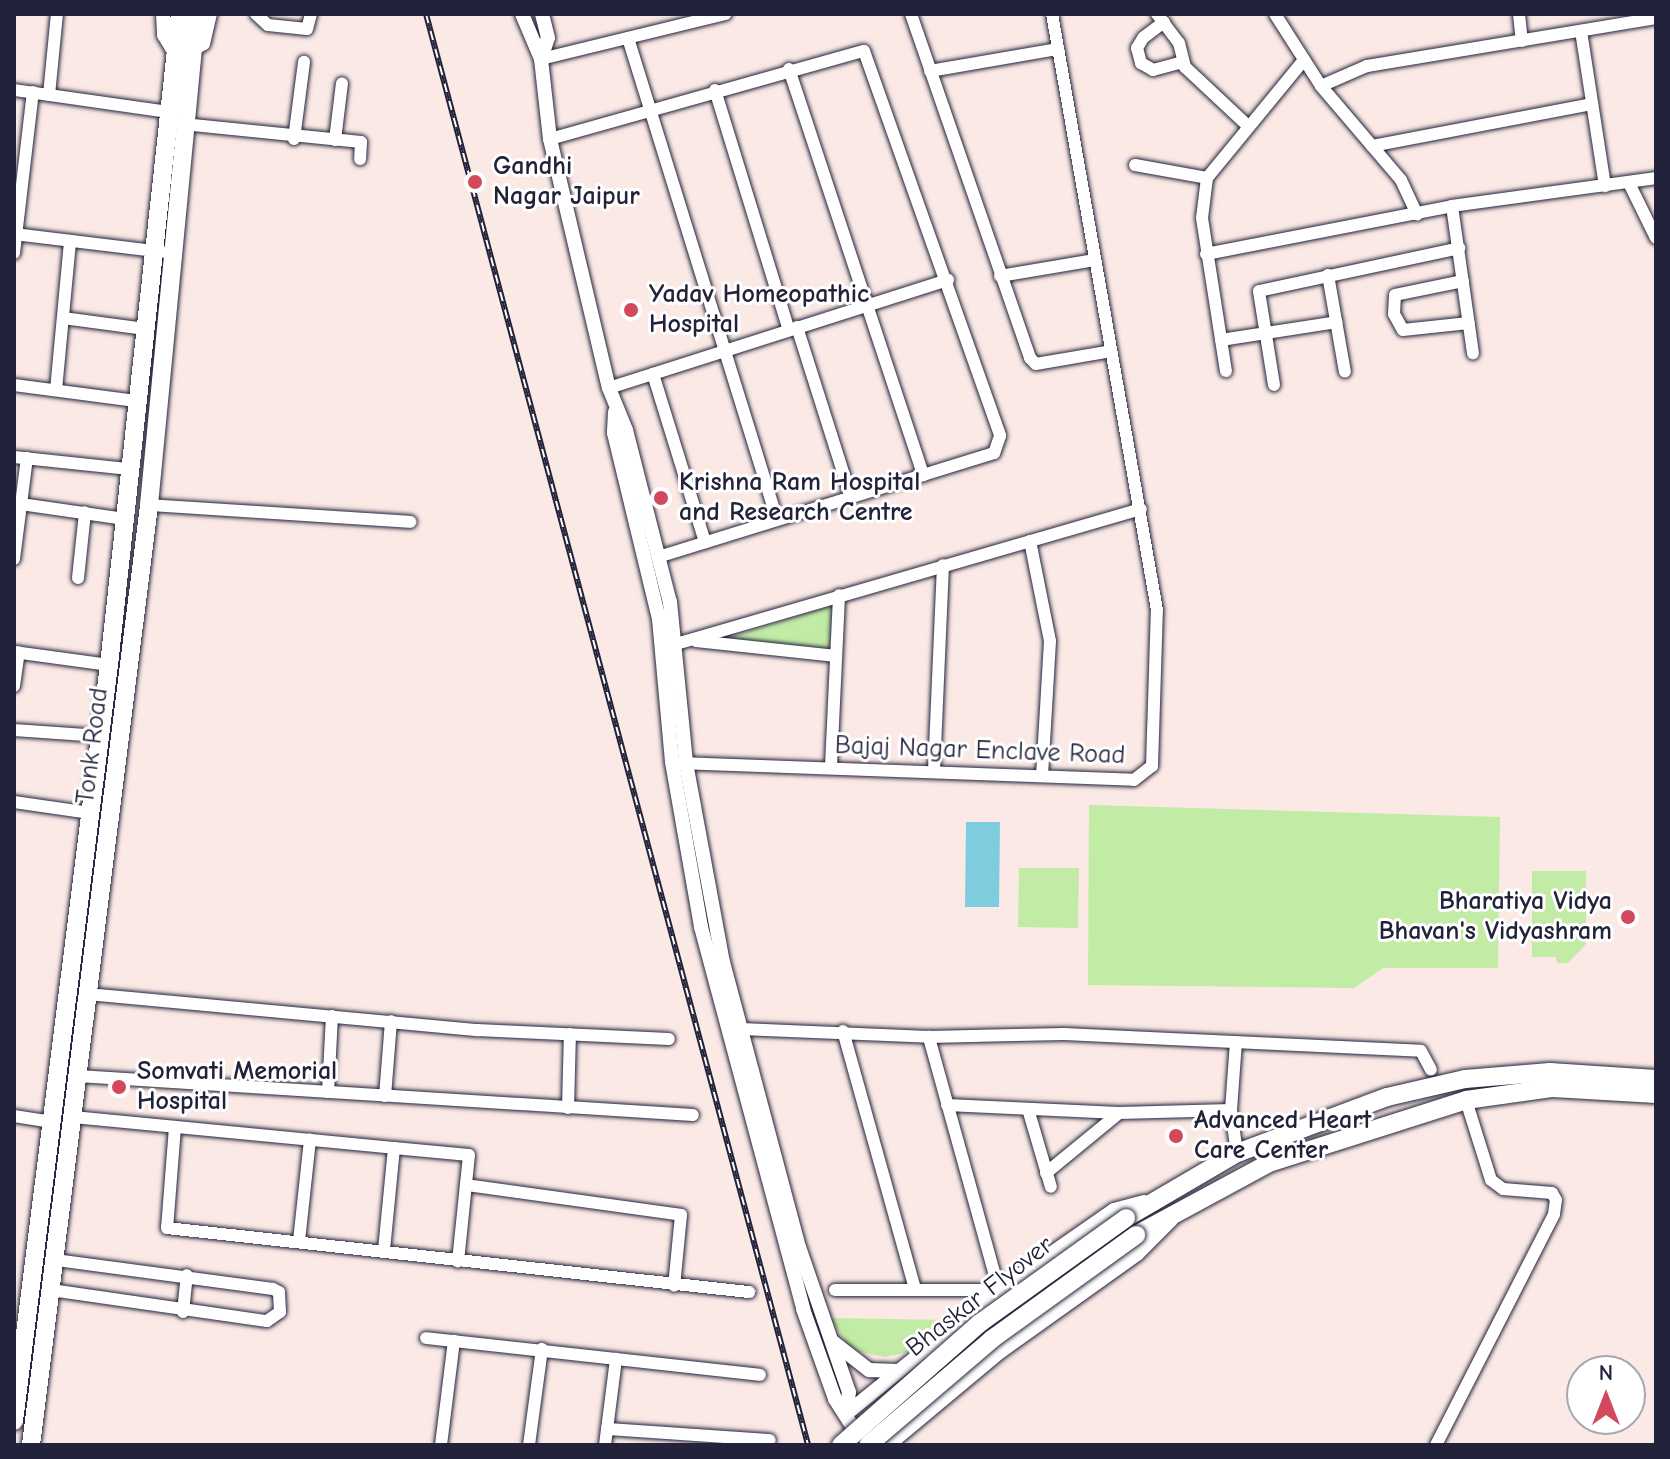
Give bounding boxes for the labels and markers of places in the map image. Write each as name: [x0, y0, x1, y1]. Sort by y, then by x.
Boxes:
place label: Gandhi Nagar Jaipur: [493, 151, 640, 212]
marker: Gandhi Nagar Jaipur: [464, 171, 486, 193]
place label: Yadav Homeopathic Hospital: [649, 279, 869, 340]
marker: Yadav Homeopathic Hospital: [620, 299, 642, 321]
place label: Krishna Ram Hospital and Research Centre: [679, 467, 920, 528]
marker: Krishna Ram Hospital and Research Centre: [650, 487, 672, 509]
place label: Bharatiya Vidya Bhavan's Vidyashram: [1379, 886, 1612, 948]
marker: Bharatiya Vidya Bhavan's Vidyashram: [1619, 908, 1637, 926]
place label: Somvati Memorial Hospital: [137, 1056, 337, 1118]
marker: Somvati Memorial Hospital: [108, 1076, 130, 1098]
place label: Advanced Heart Care Center: [1194, 1105, 1371, 1166]
marker: Advanced Heart Care Center: [1165, 1125, 1187, 1147]

